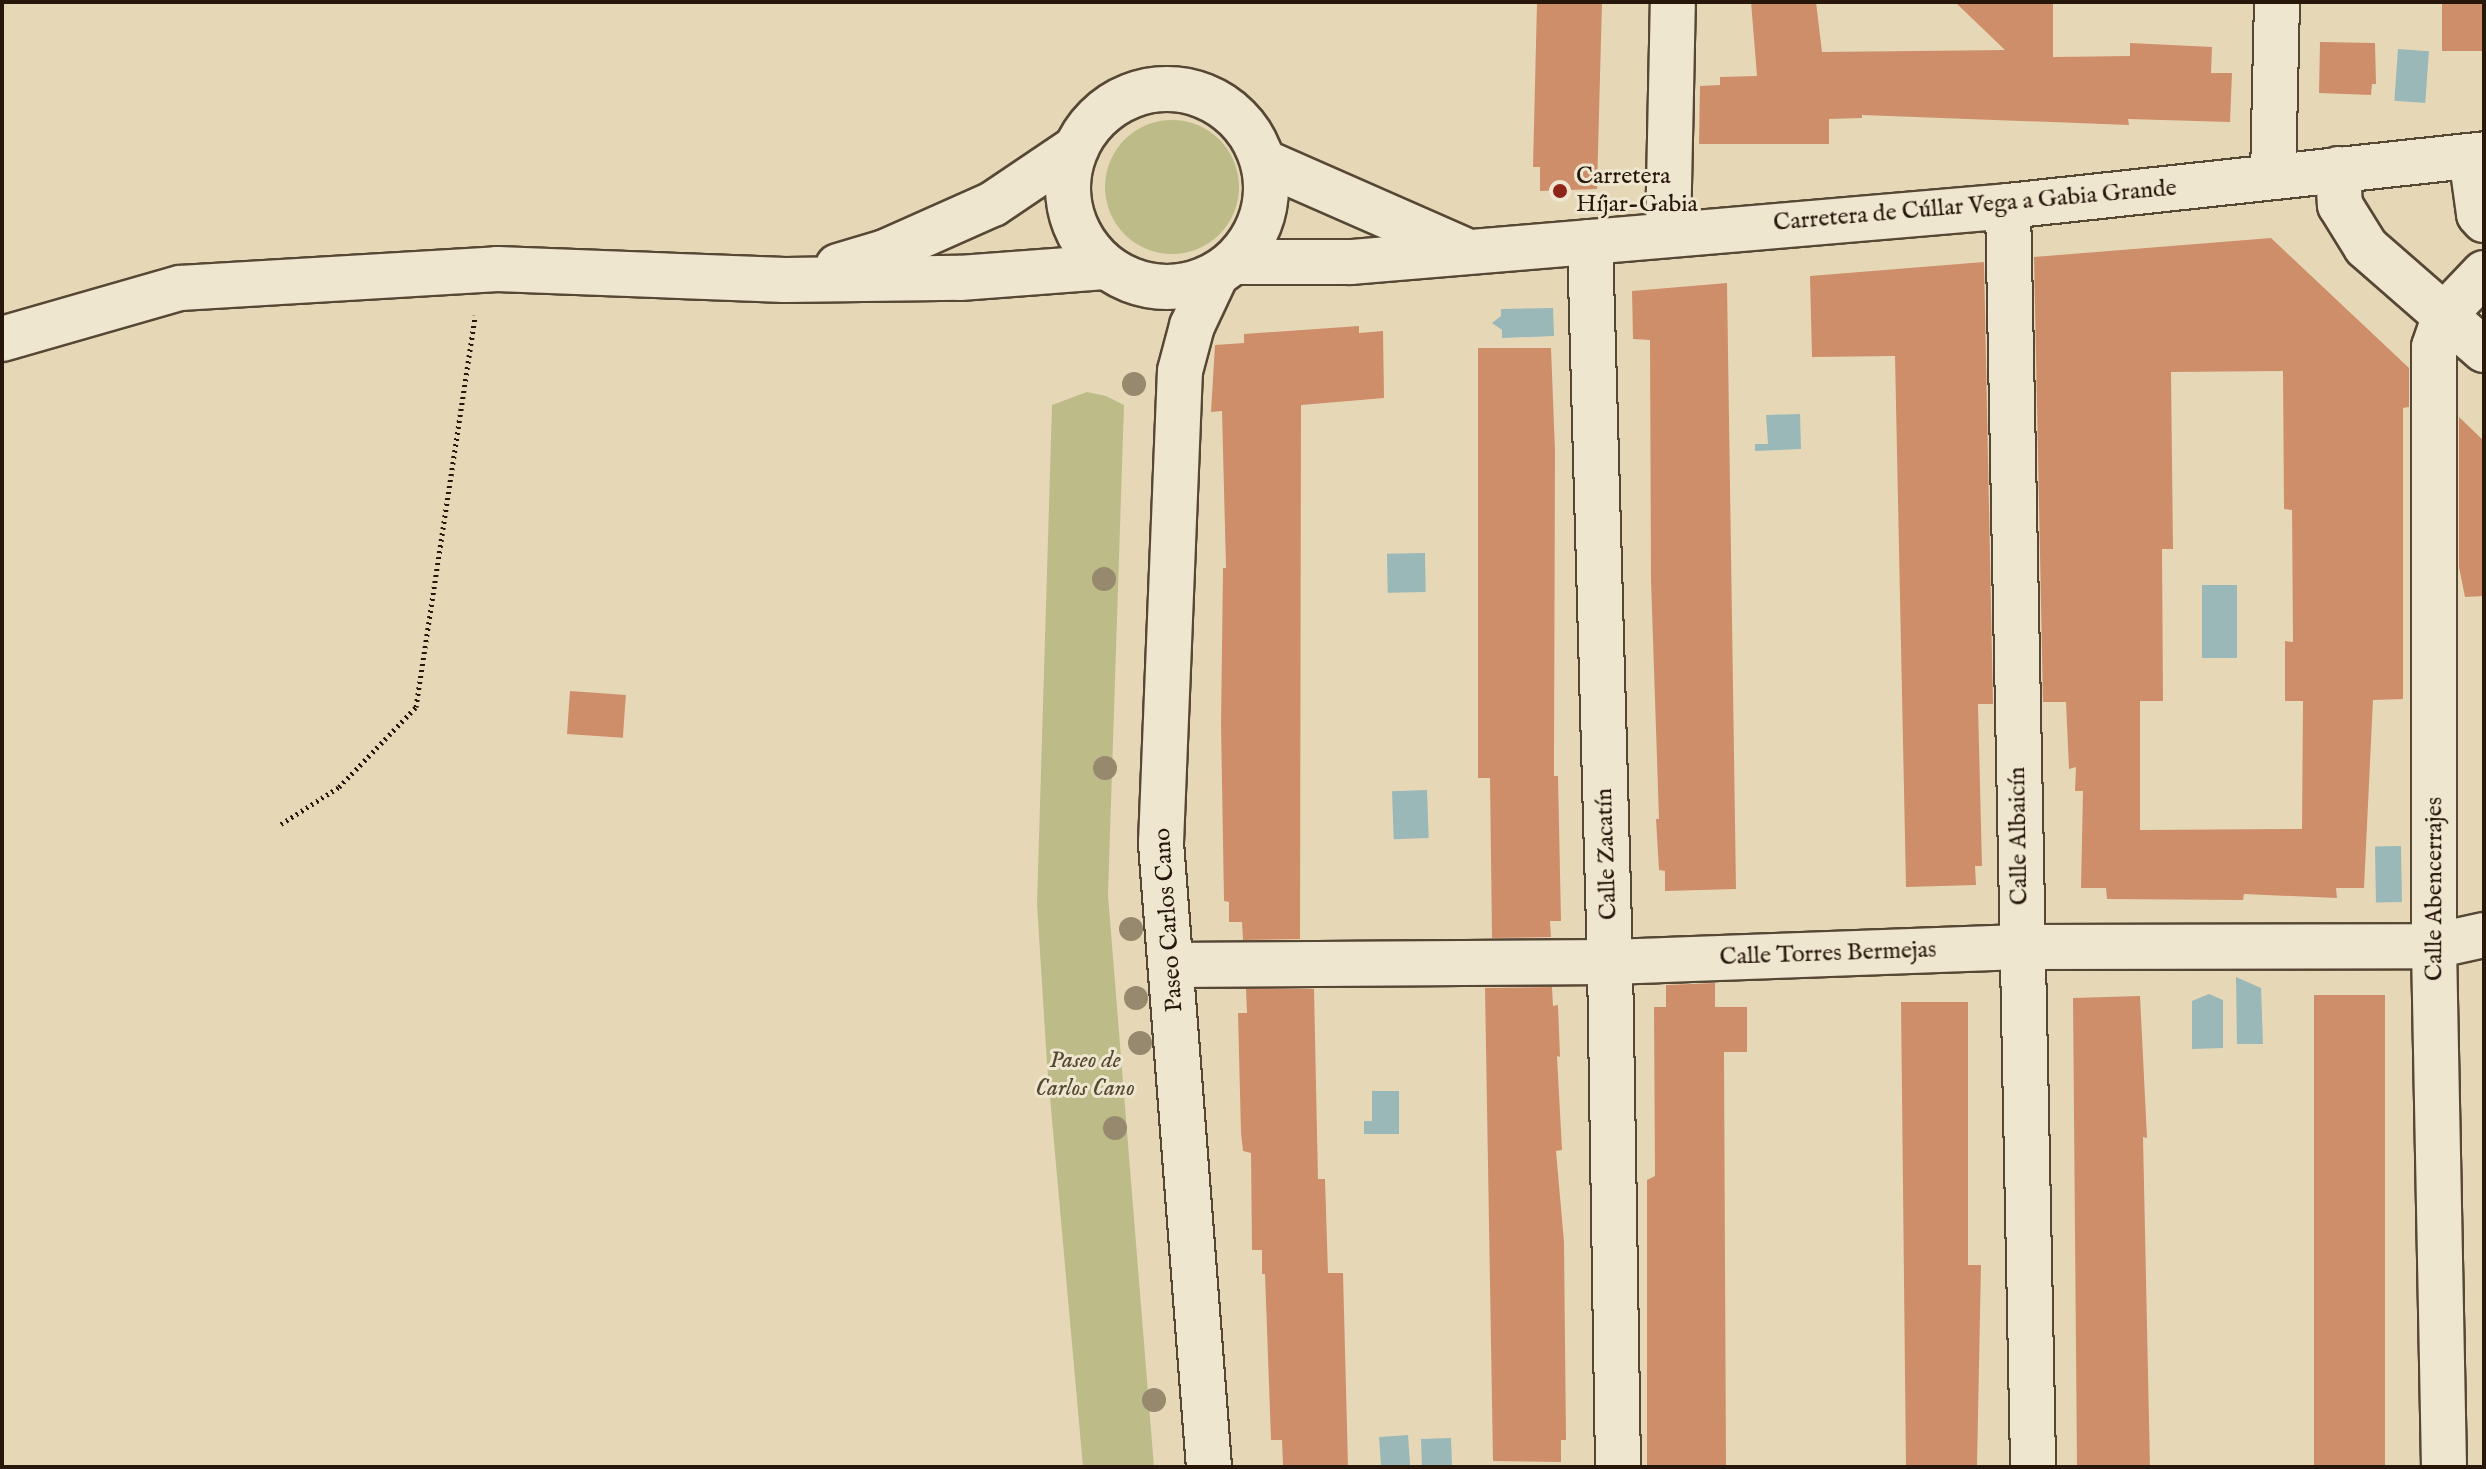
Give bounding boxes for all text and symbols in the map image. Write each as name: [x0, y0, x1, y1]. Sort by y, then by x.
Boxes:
place label: Carretera Híjar-Gabia: [1576, 163, 1698, 219]
street label: Carretera de Cúllar Vega a Gabia Grande: [1772, 174, 2178, 238]
marker: Carretera Híjar-Gabia: [1551, 182, 1569, 200]
street label: Calle Albaicín: [2003, 766, 2035, 906]
street label: Calle Zacatín: [1590, 787, 1624, 921]
street label: Calle Abencerrajes: [2421, 797, 2449, 981]
street label: Paseo Carlos Cano: [1148, 827, 1190, 1013]
street label: Calle Torres Bermejas: [1719, 936, 1937, 972]
park label: Paseo de Carlos Cano: [1035, 1047, 1135, 1103]

